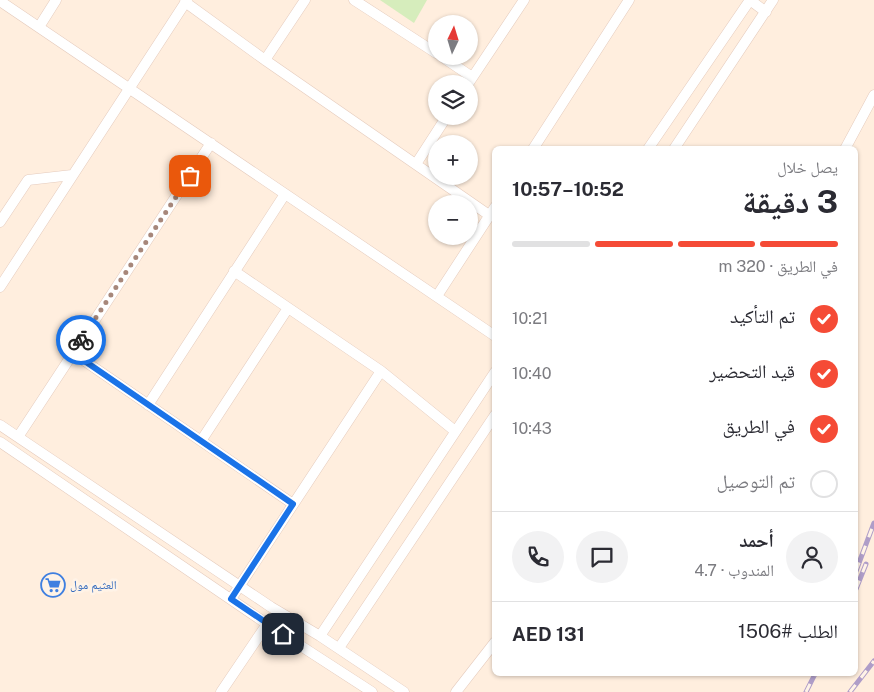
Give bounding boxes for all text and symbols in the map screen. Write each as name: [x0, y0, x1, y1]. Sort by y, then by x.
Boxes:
north arrow: [428, 15, 478, 65]
map controls: [428, 15, 478, 245]
button: layers: [428, 75, 478, 125]
button: +: [428, 135, 478, 185]
pin: [169, 155, 211, 197]
text: يصل خلال: [777, 158, 838, 177]
icon: bag: [176, 162, 204, 190]
text: 10:52–10:57: [512, 178, 624, 200]
text: 3 دقيقة: [742, 183, 838, 220]
button: −: [428, 195, 478, 245]
text: في الطريق · 320 m: [718, 257, 838, 276]
text: تم التأكيد: [730, 305, 795, 327]
icon: check: [810, 305, 838, 333]
text: 10:21: [512, 309, 548, 328]
courier: [56, 315, 106, 365]
icon: bike: [67, 326, 95, 354]
text: قيد التحضير: [709, 360, 795, 382]
icon: check: [810, 360, 838, 388]
text: 10:40: [512, 364, 552, 383]
text: في الطريق: [722, 415, 795, 437]
icon: check: [810, 415, 838, 443]
text: 10:43: [512, 419, 552, 438]
text: تم التوصيل: [717, 470, 795, 492]
text: أحمد: [739, 529, 774, 551]
button: phone: [512, 531, 564, 583]
button: chat: [576, 531, 628, 583]
button: person: [786, 531, 838, 583]
text: المندوب · 4.7: [694, 561, 774, 580]
supermarket icon: العثيم مول: [40, 572, 66, 598]
place label: العثيم مول: [70, 578, 117, 593]
pin: [262, 613, 304, 655]
icon: home: [269, 620, 297, 648]
text: الطلب #1506: [738, 620, 838, 642]
text: AED 131: [512, 623, 585, 645]

